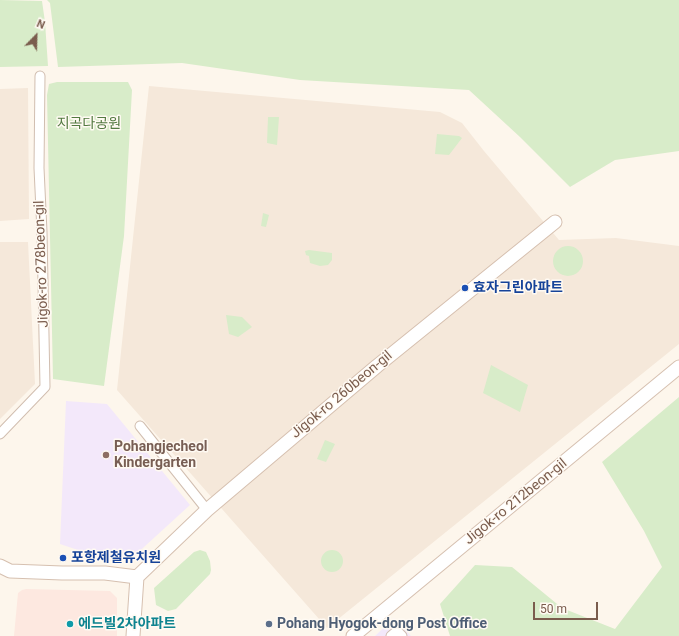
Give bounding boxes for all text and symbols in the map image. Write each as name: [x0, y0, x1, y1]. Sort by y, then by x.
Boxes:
north arrow: [16, 16, 56, 56]
text: N: [35, 17, 47, 32]
park label: 지곡다공원: [57, 116, 121, 132]
street label: Jigok-ro 278beon-gil: [31, 200, 53, 328]
place label: 효자그린아파트: [473, 280, 563, 296]
marker: 효자그린아파트: [460, 283, 470, 293]
street label: Jigok-ro 260beon-gil: [288, 348, 396, 442]
place label: Pohangjecheol Kindergarten: [114, 439, 208, 472]
marker: Pohangjecheol Kindergarten: [101, 450, 111, 460]
street label: Jigok-ro 212beon-gil: [461, 455, 571, 549]
place label: 포항제철유치원: [71, 550, 161, 566]
marker: 포항제철유치원: [58, 553, 68, 563]
scale bar: [535, 594, 600, 620]
text: 50 m: [540, 602, 567, 616]
place label: 에드빌2차아파트: [78, 616, 176, 632]
place label: Pohang Hyogok-dong Post Office: [277, 616, 487, 632]
marker: 에드빌2차아파트: [65, 619, 75, 629]
marker: Pohang Hyogok-dong Post Office: [264, 619, 274, 629]

